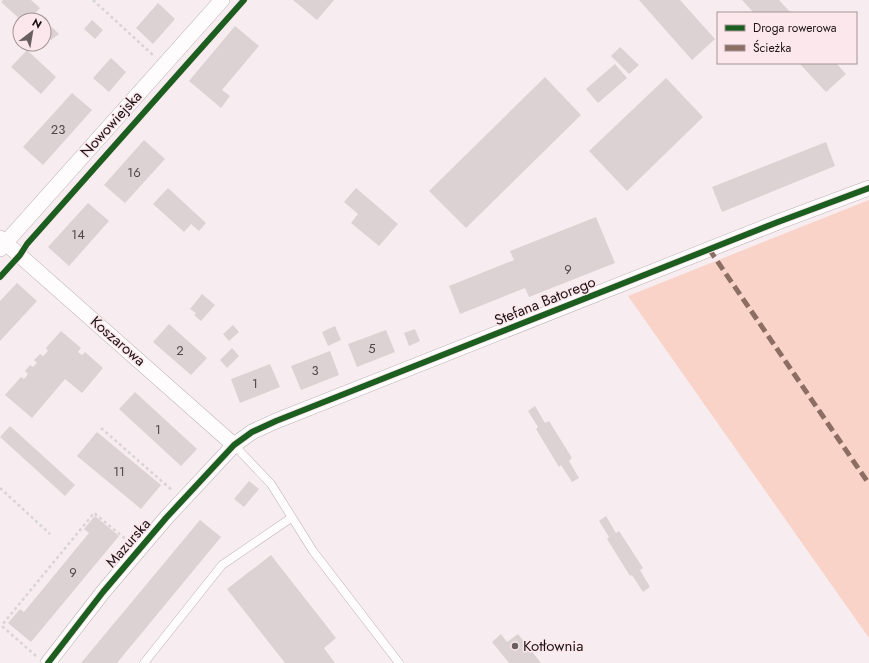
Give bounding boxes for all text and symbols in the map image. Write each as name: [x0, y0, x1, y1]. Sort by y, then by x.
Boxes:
north arrow: [12, 12, 52, 52]
legend: [717, 12, 857, 64]
text: N: [29, 14, 45, 33]
text: Droga rowerowa: [753, 19, 837, 37]
text: Ścieżka: [753, 39, 791, 57]
street label: Nowowiejska: [75, 86, 147, 162]
house number: 23: [51, 120, 65, 139]
house number: 16: [127, 163, 141, 182]
house number: 14: [71, 225, 85, 244]
house number: 9: [564, 260, 572, 279]
street label: Stefana Batorego: [491, 271, 599, 331]
street label: Koszarowa: [86, 311, 150, 371]
house number: 5: [368, 339, 376, 358]
house number: 2: [176, 341, 184, 360]
house number: 3: [311, 361, 319, 380]
house number: 1: [252, 374, 258, 393]
house number: 1: [155, 420, 161, 439]
house number: 11: [113, 462, 125, 481]
street label: Mazurska: [100, 514, 156, 572]
house number: 9: [69, 563, 77, 582]
place label: Kotłownia: [523, 635, 583, 657]
marker: Kotłownia: [510, 641, 520, 651]

